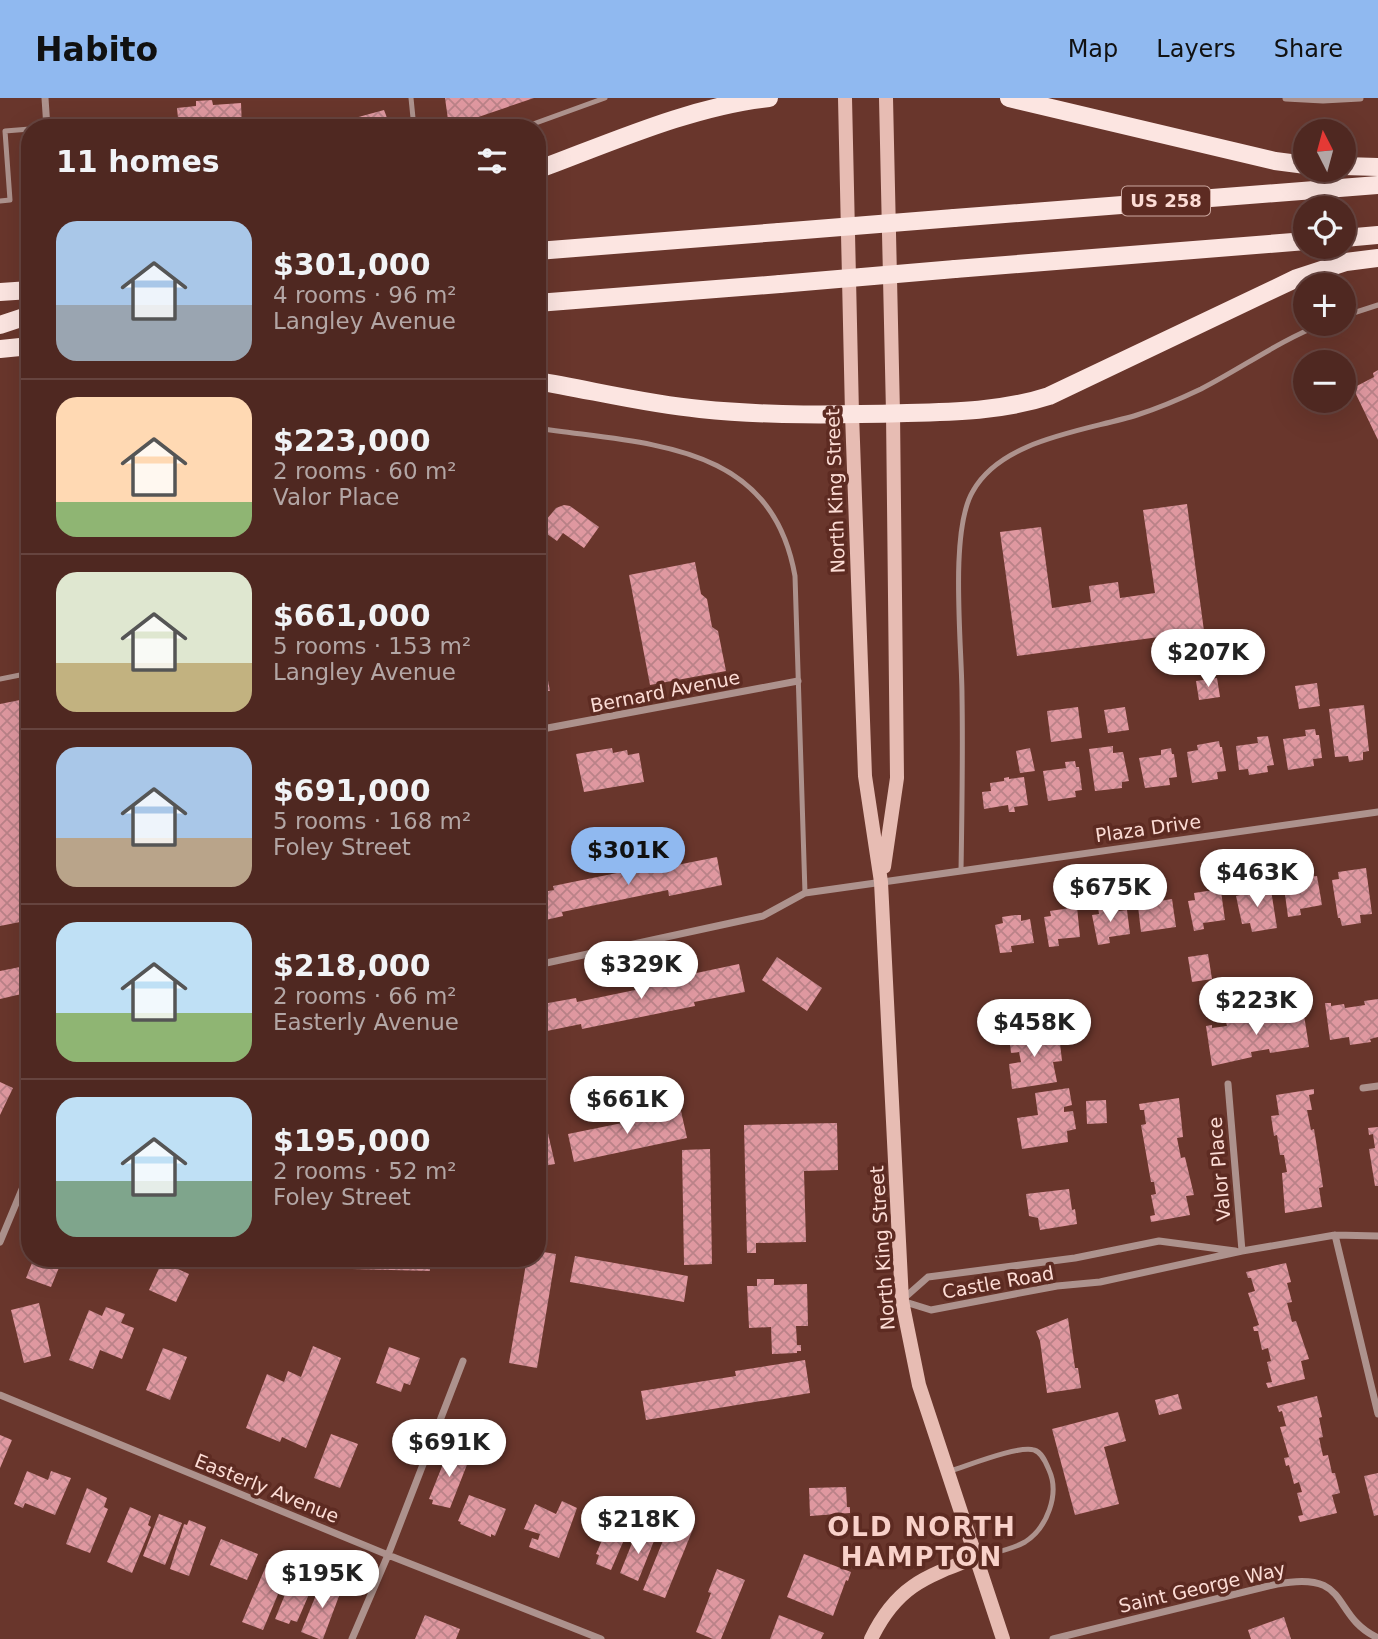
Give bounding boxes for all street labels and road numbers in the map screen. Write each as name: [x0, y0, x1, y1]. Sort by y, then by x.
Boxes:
road number: US 258: [1122, 186, 1210, 216]
street label: North King Street: [821, 408, 849, 574]
street label: Bernard Avenue: [588, 666, 742, 716]
street label: Plaza Drive: [1094, 810, 1202, 846]
street label: Valor Place: [1203, 1116, 1235, 1222]
street label: North King Street: [865, 1165, 899, 1331]
street label: Castle Road: [940, 1261, 1056, 1303]
street label: Easterly Avenue: [192, 1449, 342, 1527]
street label: Saint George Way: [1117, 1557, 1287, 1617]

